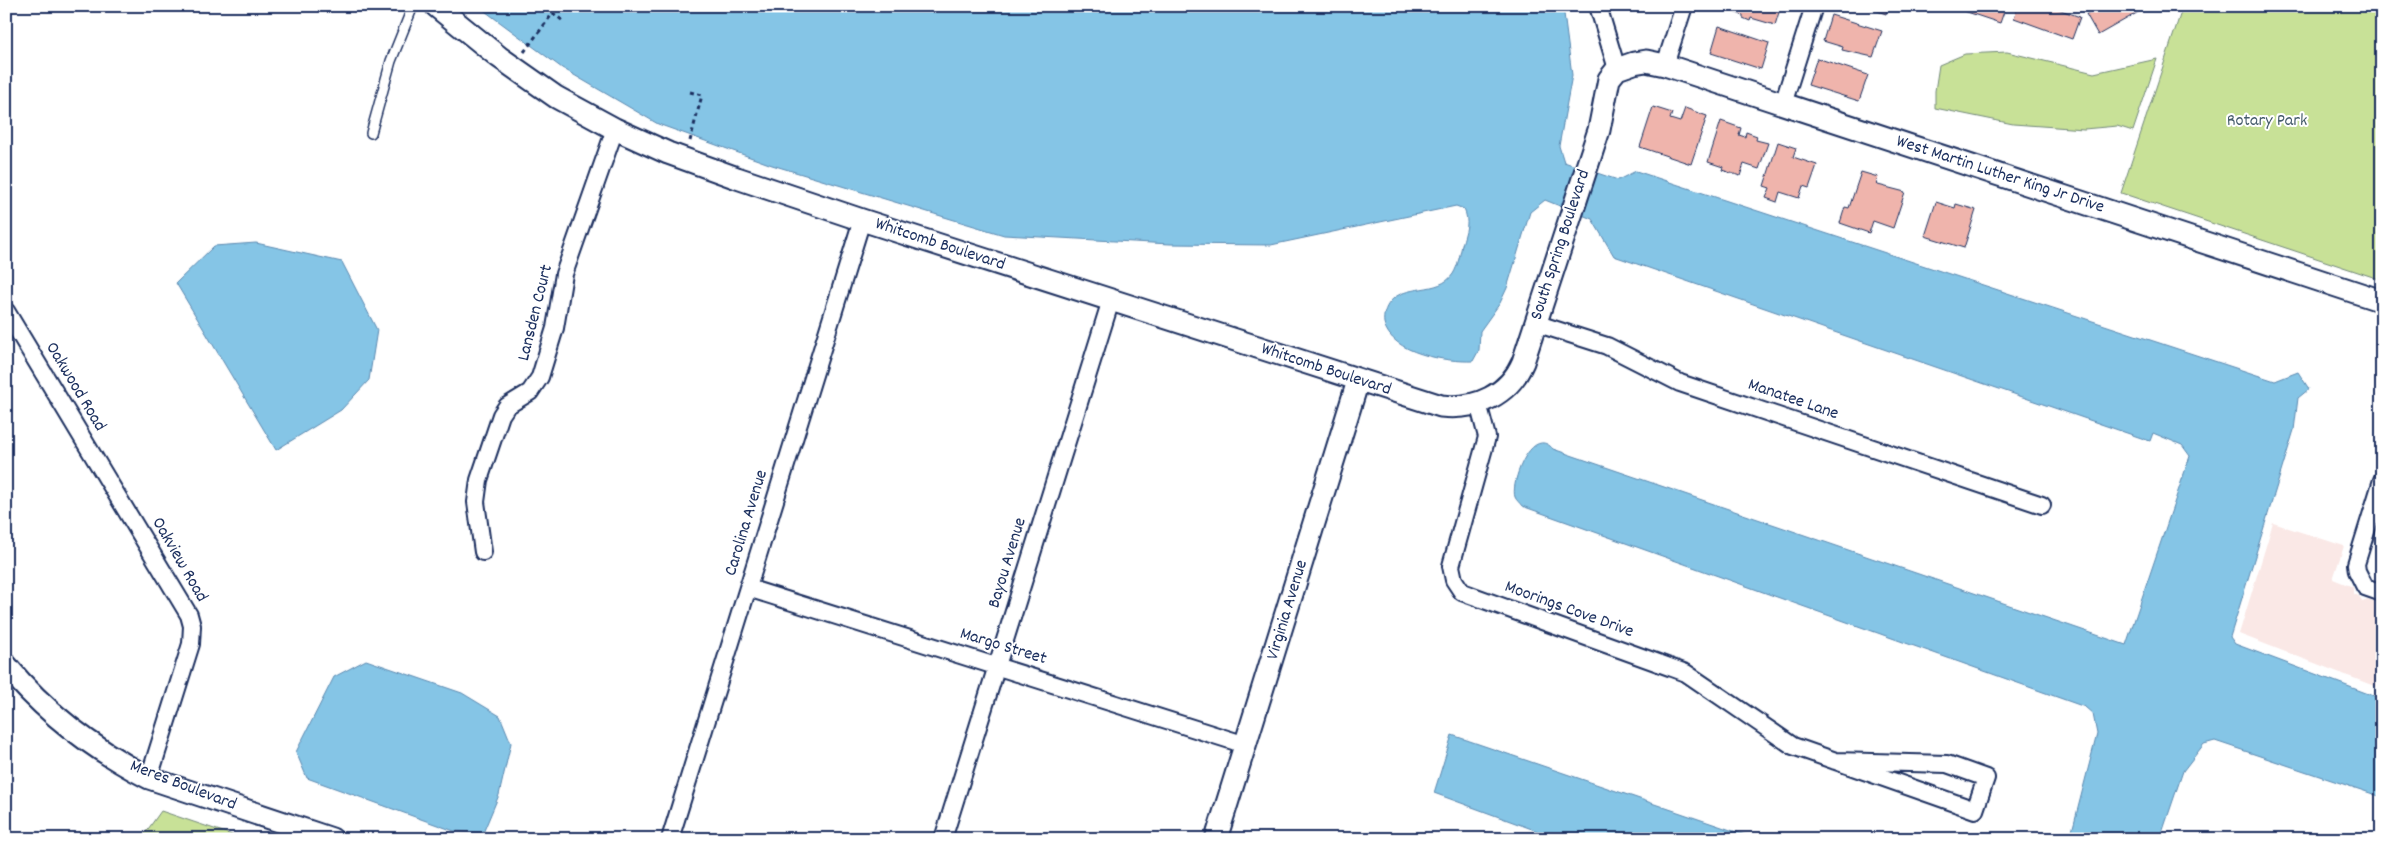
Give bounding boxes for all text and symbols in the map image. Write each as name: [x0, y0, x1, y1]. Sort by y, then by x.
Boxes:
park label: Rotary Park: [2227, 109, 2307, 134]
street label: West Martin Luther King Jr Drive: [1893, 130, 2107, 220]
street label: South Spring Boulevard: [1525, 167, 1597, 323]
street label: Whitcomb Boulevard: [872, 212, 1008, 278]
street label: Lansden Court: [512, 262, 560, 364]
street label: Whitcomb Boulevard: [1258, 337, 1394, 403]
street label: Oakwood Road: [39, 338, 111, 436]
street label: Manatee Lane: [1744, 373, 1842, 427]
street label: Carolina Avenue: [719, 467, 775, 579]
street label: Oakview Road: [145, 513, 213, 607]
street label: Bayou Avenue: [982, 515, 1034, 611]
street label: Virginia Avenue: [1261, 557, 1315, 663]
street label: Moorings Cove Drive: [1501, 575, 1637, 645]
street label: Margo Street: [957, 622, 1050, 672]
street label: Meres Boulevard: [126, 754, 240, 818]

